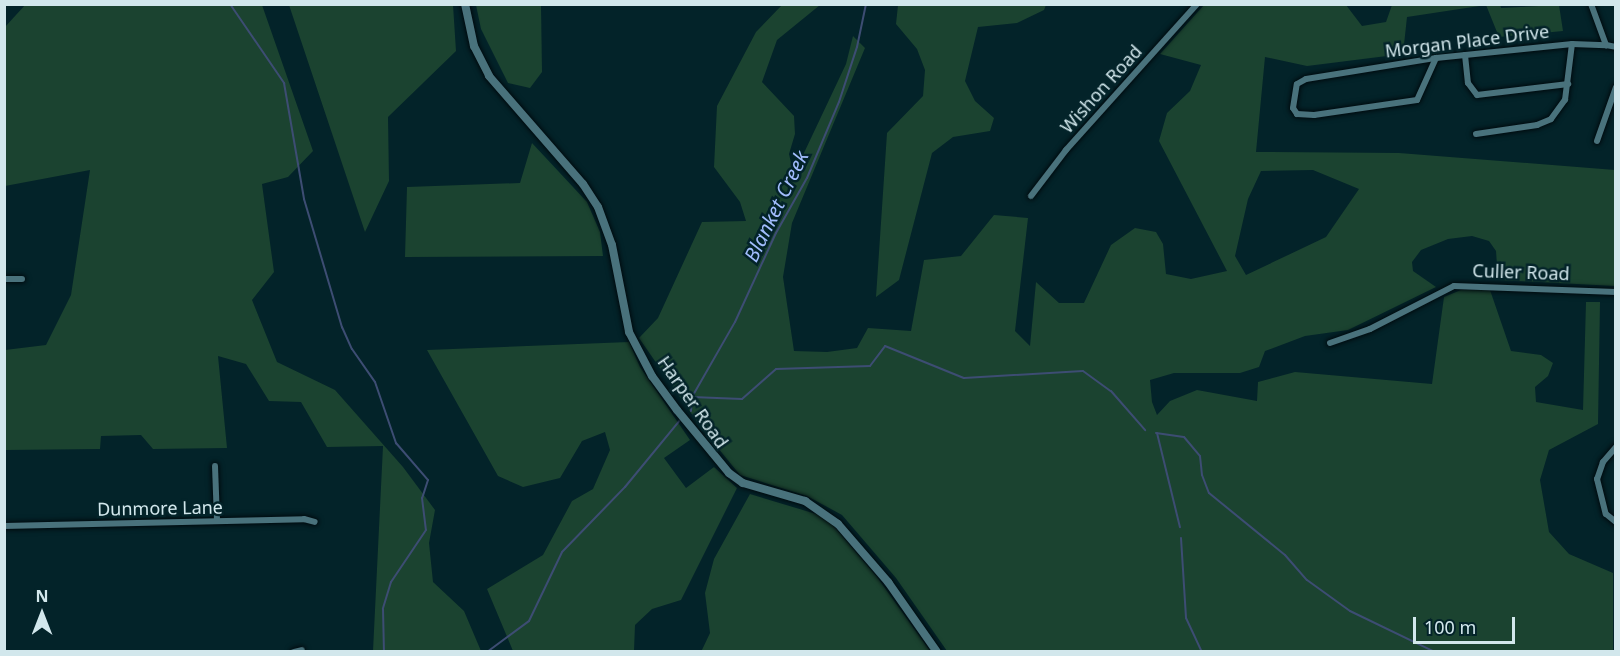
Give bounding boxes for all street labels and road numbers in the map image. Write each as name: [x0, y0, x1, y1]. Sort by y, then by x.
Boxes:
street label: Morgan Place Drive: [1384, 20, 1550, 62]
street label: Wishon Road: [1056, 40, 1146, 138]
street label: Culler Road: [1472, 260, 1570, 284]
street label: Harper Road: [653, 352, 733, 452]
street label: Dunmore Lane: [97, 496, 223, 520]

